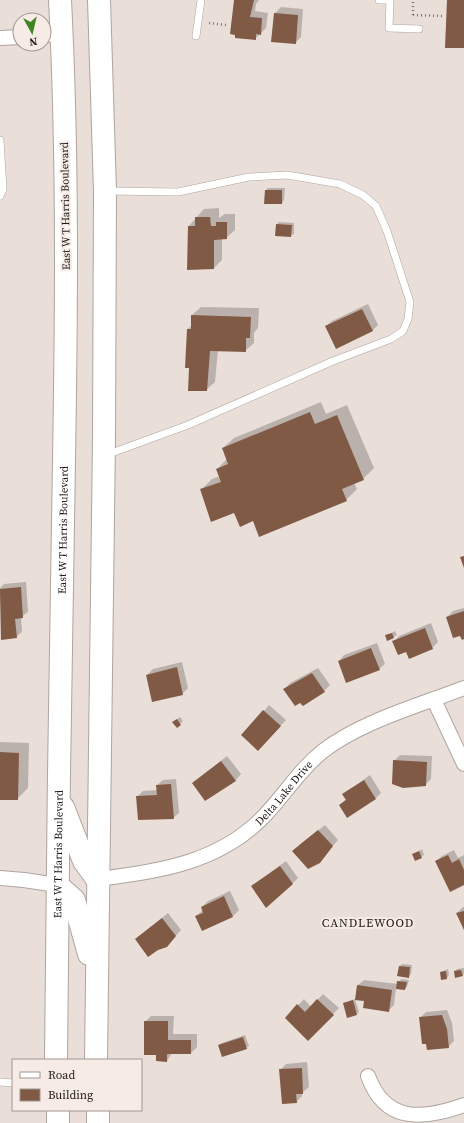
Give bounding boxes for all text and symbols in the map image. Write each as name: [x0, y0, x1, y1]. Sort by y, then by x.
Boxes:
north arrow: [12, 12, 52, 52]
text: N: [28, 33, 38, 49]
street label: East W T Harris Boulevard: [57, 141, 74, 270]
street label: East W T Harris Boulevard: [55, 465, 72, 594]
street label: Delta Lake Drive: [252, 757, 316, 829]
street label: East W T Harris Boulevard: [50, 789, 67, 918]
district label: CANDLEWOOD: [322, 915, 414, 931]
legend: [12, 1059, 142, 1111]
text: Road: [48, 1067, 75, 1083]
text: Building: [48, 1087, 93, 1103]

